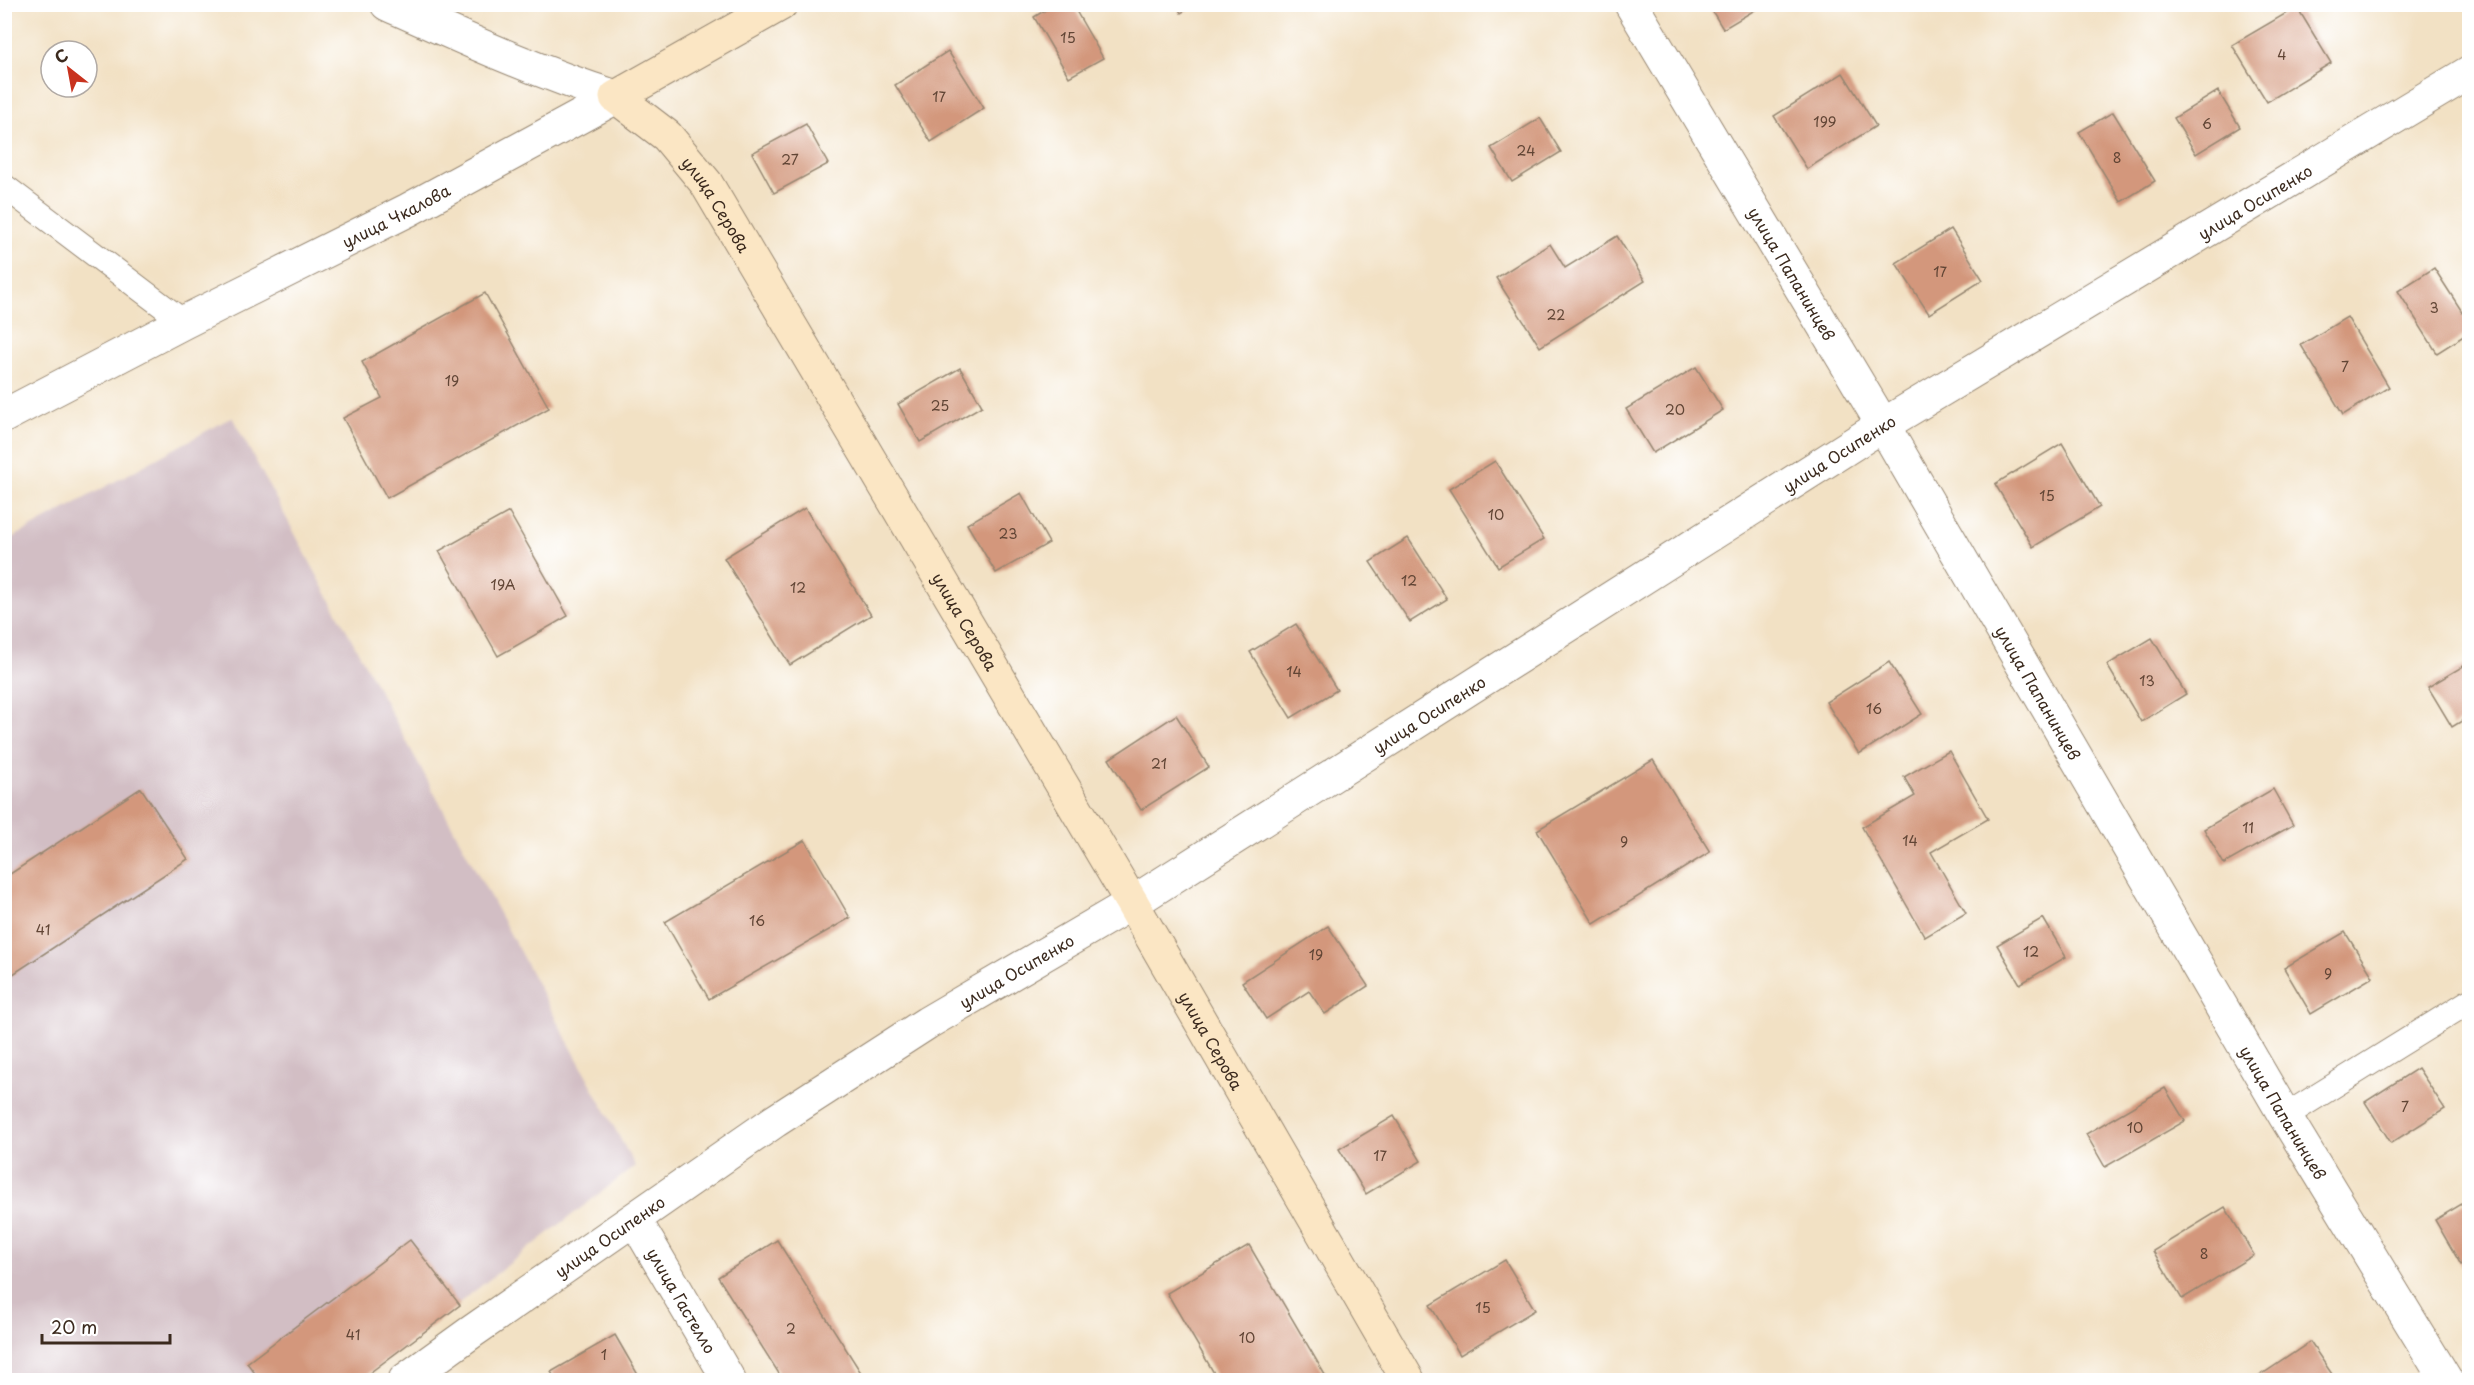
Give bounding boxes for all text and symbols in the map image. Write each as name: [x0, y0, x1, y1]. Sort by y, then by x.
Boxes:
house number: 15: [1060, 27, 1076, 48]
north arrow: [39, 39, 99, 99]
text: С: [49, 42, 72, 69]
house number: 4: [2277, 44, 2287, 65]
house number: 17: [932, 86, 946, 107]
house number: 199: [1813, 111, 1837, 132]
house number: 6: [2202, 113, 2212, 134]
house number: 24: [1517, 140, 1535, 161]
house number: 8: [2113, 147, 2121, 168]
house number: 27: [781, 149, 799, 170]
street label: улица Серова: [676, 151, 756, 257]
street label: улица Осипенко: [2193, 158, 2316, 245]
street label: улица Чкалова: [337, 178, 454, 253]
street label: улица Папанинцев: [1743, 202, 1842, 345]
house number: 17: [1933, 261, 1947, 282]
house number: 3: [2429, 297, 2439, 318]
house number: 22: [1547, 304, 1565, 325]
house number: 7: [2341, 356, 2349, 377]
house number: 19: [445, 370, 459, 391]
house number: 25: [931, 395, 949, 416]
house number: 20: [1665, 399, 1685, 420]
street label: улица Осипенко: [1778, 408, 1900, 498]
house number: 15: [2039, 485, 2055, 506]
house number: 10: [1488, 504, 1504, 525]
house number: 23: [999, 523, 1017, 544]
street label: улица Серова: [927, 568, 1004, 675]
house number: 12: [1401, 570, 1417, 591]
house number: 19А: [491, 574, 516, 595]
house number: 12: [790, 577, 806, 598]
street label: улица Папанинцев: [1990, 621, 2087, 764]
house number: 14: [1286, 661, 1302, 682]
street label: улица Осипенко: [1368, 669, 1490, 759]
house number: 13: [2139, 670, 2155, 691]
house number: 16: [1866, 698, 1882, 719]
house number: 21: [1151, 753, 1167, 774]
house number: 11: [2242, 817, 2254, 838]
house number: 14: [1902, 830, 1918, 851]
house number: 9: [1620, 831, 1628, 852]
house number: 16: [749, 910, 765, 931]
house number: 41: [36, 919, 50, 940]
street label: улица Осипенко: [954, 928, 1078, 1014]
house number: 12: [2023, 941, 2039, 962]
house number: 19: [1309, 944, 1323, 965]
house number: 9: [2324, 963, 2332, 984]
street label: улица Серова: [1173, 987, 1250, 1094]
street label: улица Папанинцев: [2234, 1041, 2333, 1184]
house number: 7: [2401, 1096, 2409, 1117]
house number: 10: [2127, 1117, 2143, 1138]
house number: 17: [1373, 1145, 1387, 1166]
street label: улица Осипенко: [549, 1189, 669, 1283]
street label: улица Гастелло: [642, 1243, 723, 1358]
house number: 8: [2200, 1243, 2208, 1264]
house number: 15: [1475, 1297, 1491, 1318]
scale bar: [42, 1307, 170, 1345]
text: 20 m: [51, 1313, 97, 1340]
house number: 2: [786, 1318, 796, 1339]
house number: 41: [346, 1324, 360, 1345]
house number: 10: [1239, 1327, 1255, 1348]
house number: 1: [601, 1344, 607, 1365]

